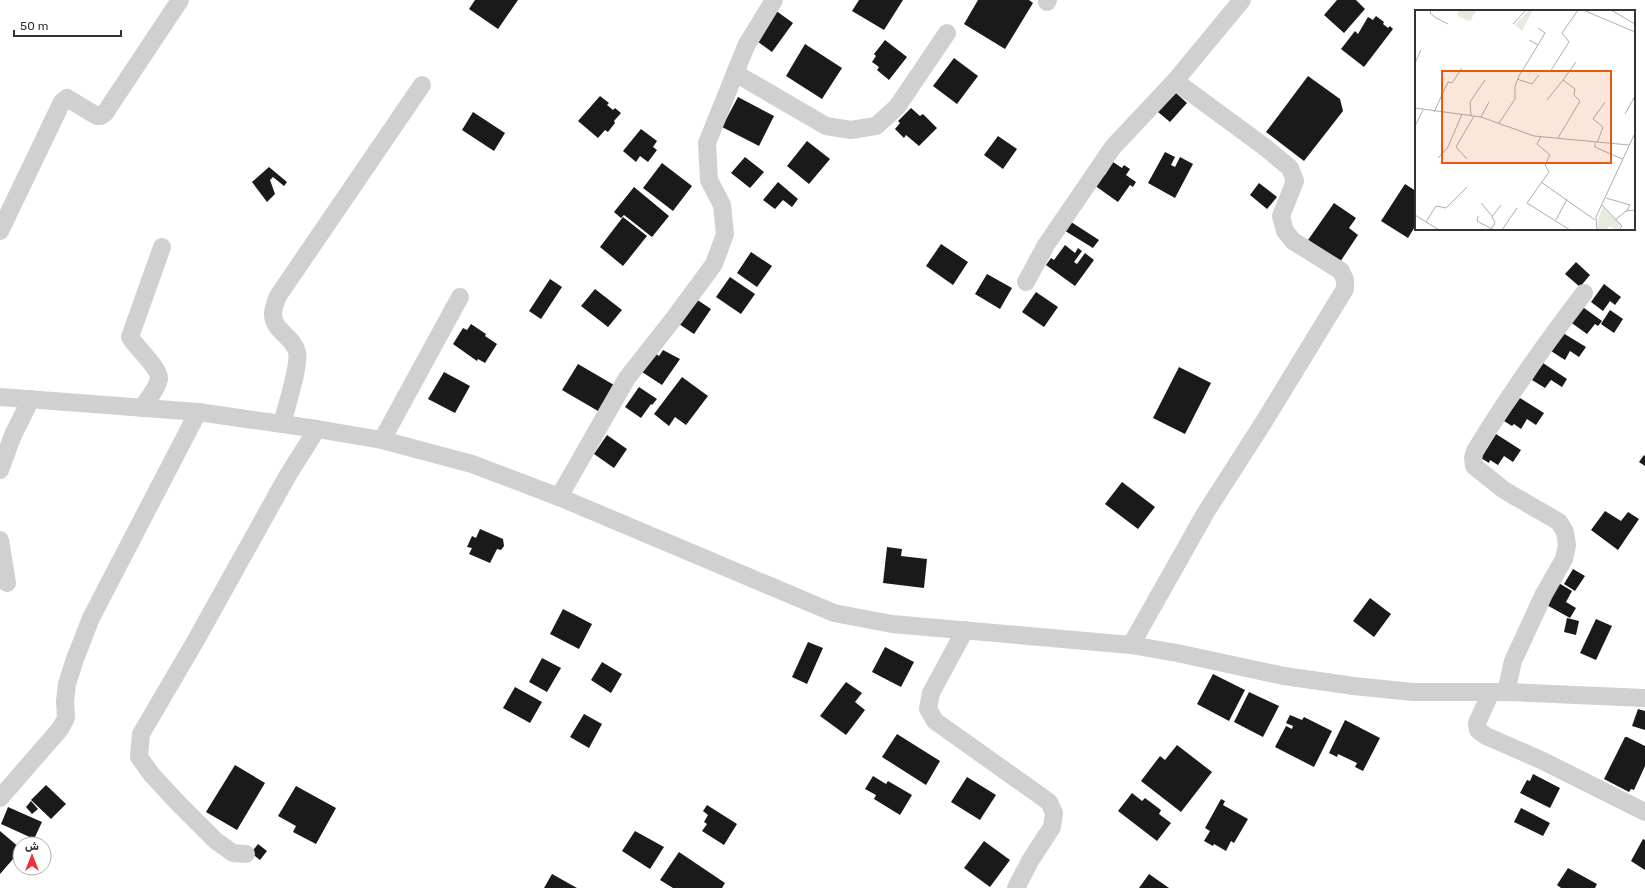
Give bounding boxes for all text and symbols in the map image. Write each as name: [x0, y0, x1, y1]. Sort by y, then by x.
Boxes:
inset map: [1415, 10, 1635, 230]
scale bar: [14, 12, 121, 38]
text: 50 m: [20, 19, 48, 33]
north arrow: [12, 836, 52, 876]
text: ش: [25, 840, 39, 853]

